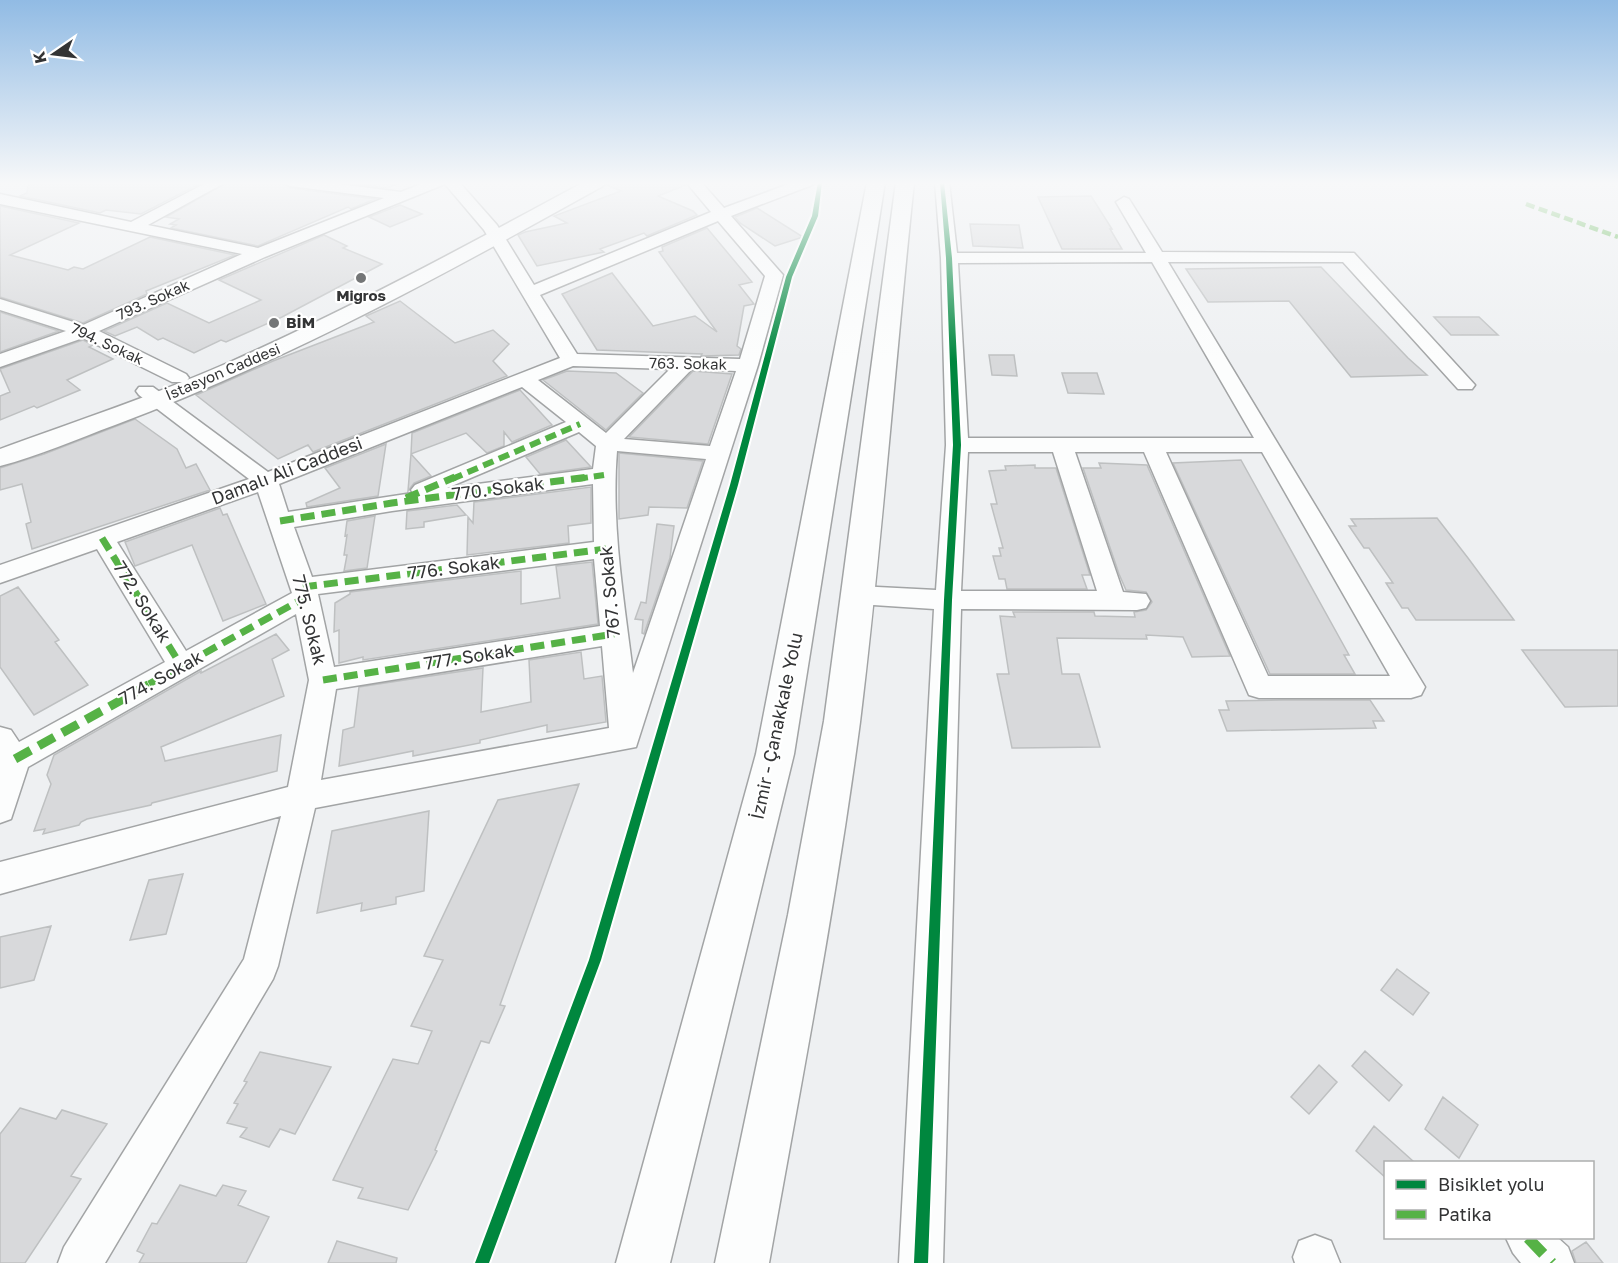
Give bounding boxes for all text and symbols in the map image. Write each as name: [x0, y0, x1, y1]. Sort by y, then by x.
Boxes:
north arrow: [24, 24, 84, 84]
text: K: [28, 49, 51, 66]
marker: Migros: [354, 271, 368, 285]
street label: 793. Sokak: [113, 275, 192, 323]
place label: Migros: [336, 286, 386, 304]
place label: BİM: [286, 313, 315, 331]
marker: BİM: [267, 316, 281, 330]
street label: 794. Sokak: [68, 318, 147, 368]
street label: İstasyon Caddesi: [162, 339, 283, 403]
street label: 763. Sokak: [649, 353, 728, 373]
street label: Damalı Ali Caddesi: [208, 431, 365, 509]
street label: 770. Sokak: [450, 471, 545, 505]
street label: 767. Sokak: [594, 545, 624, 639]
street label: 776. Sokak: [407, 550, 501, 584]
street label: 772. Sokak: [109, 557, 177, 646]
street label: 775. Sokak: [288, 572, 332, 667]
street label: İzmir - Çanakkale Yolu: [745, 630, 807, 821]
street label: 777. Sokak: [422, 638, 516, 674]
street label: 774. Sokak: [115, 645, 206, 709]
legend: [1384, 1161, 1594, 1239]
text: Bisiklet yolu: [1438, 1173, 1544, 1195]
text: Patika: [1438, 1203, 1492, 1225]

